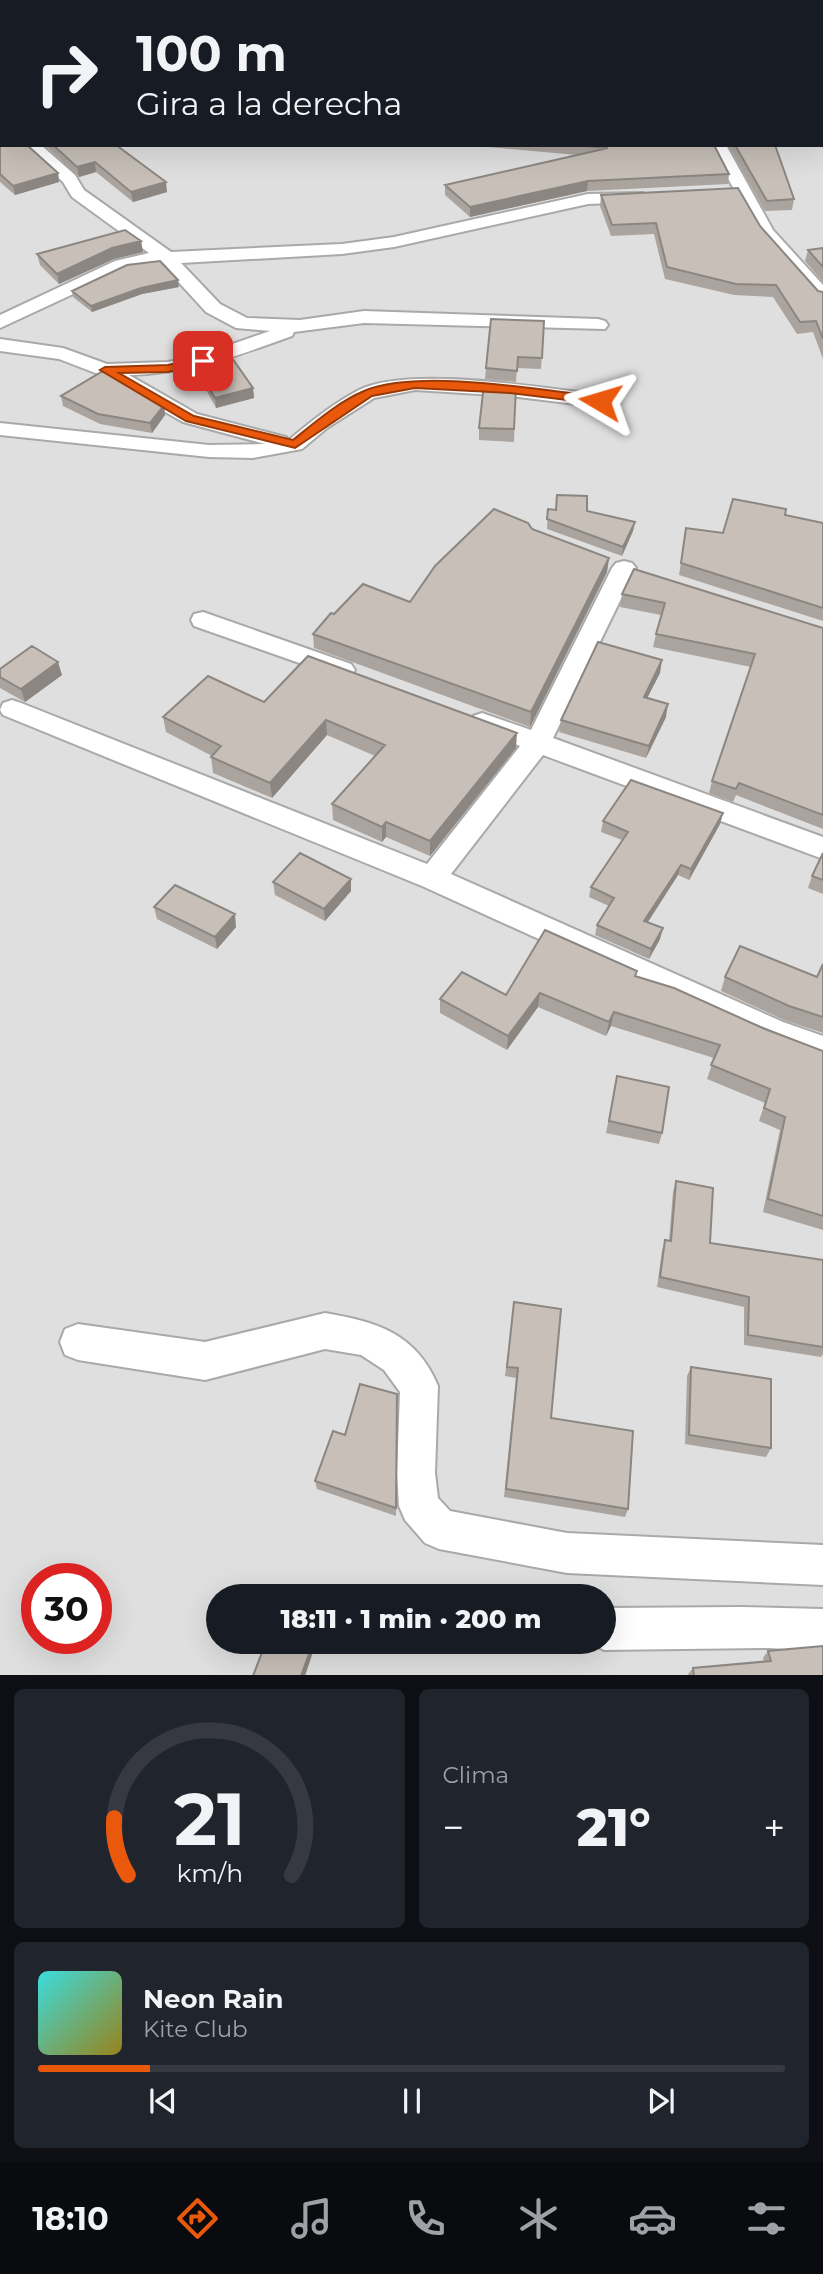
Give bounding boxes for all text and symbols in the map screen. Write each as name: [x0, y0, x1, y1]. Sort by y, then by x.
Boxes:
text: 100 m: [136, 24, 287, 83]
icon: right: [21, 28, 112, 119]
text: Gira a la derecha: [136, 84, 402, 123]
pin: [173, 331, 233, 391]
icon: arrive: [184, 342, 222, 380]
position arrow: [563, 364, 637, 438]
speed limit sign: 30: [21, 1563, 112, 1654]
text: 18:11 · 1 min · 200 m: [281, 1603, 541, 1635]
text: Clima: [443, 1761, 509, 1789]
text: 21: [174, 1775, 245, 1863]
text: 21°: [577, 1796, 651, 1859]
text: −: [443, 1804, 464, 1851]
text: +: [763, 1804, 785, 1851]
text: km/h: [176, 1857, 243, 1887]
text: Neon Rain: [143, 1983, 284, 2015]
text: Kite Club: [143, 2015, 248, 2043]
icon: previous: [144, 2082, 182, 2120]
icon: pause: [393, 2082, 431, 2120]
icon: next: [642, 2082, 680, 2120]
icon: directions: [173, 2194, 222, 2243]
icon: music: [287, 2194, 336, 2243]
icon: phone: [401, 2194, 450, 2243]
icon: climate: [514, 2194, 563, 2243]
icon: car: [628, 2194, 677, 2243]
icon: filters: [742, 2194, 791, 2243]
text: 18:10: [32, 2199, 109, 2238]

